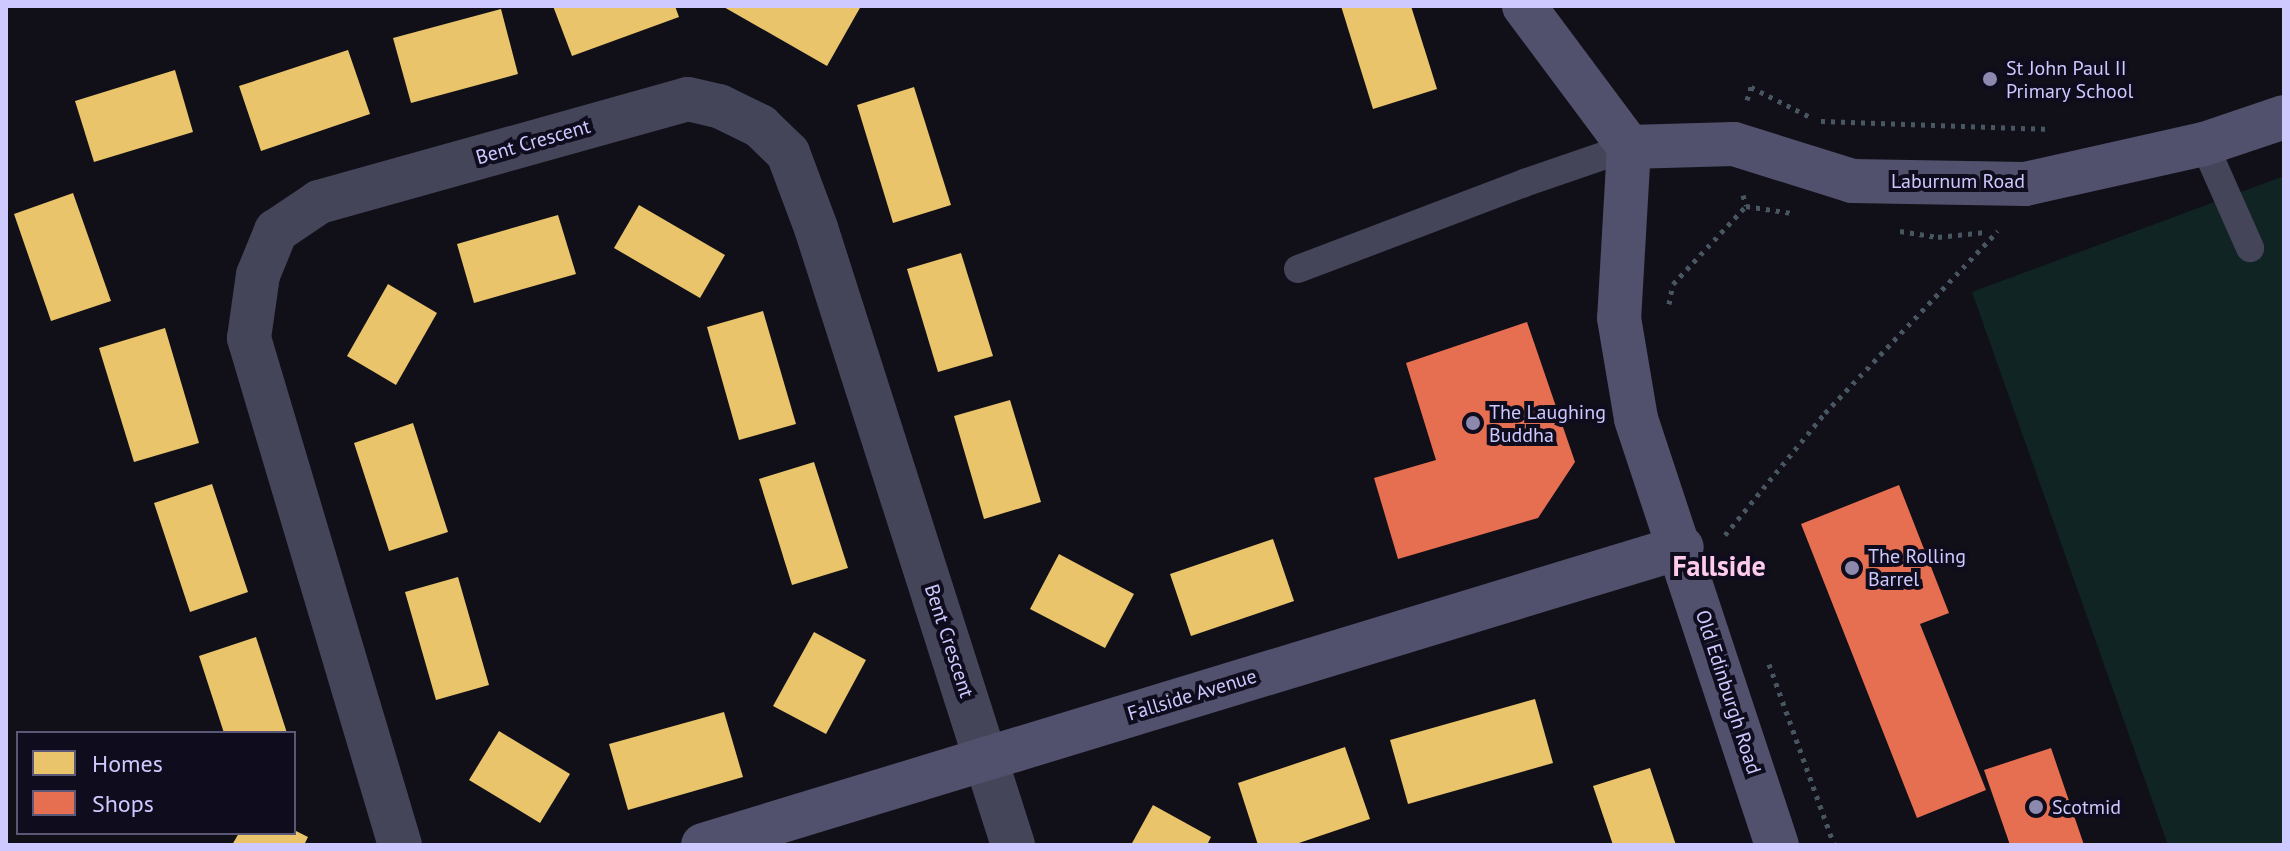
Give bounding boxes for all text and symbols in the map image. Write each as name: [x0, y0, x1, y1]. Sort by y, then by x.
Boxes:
place label: St John Paul II Primary School: [2006, 56, 2134, 103]
marker: St John Paul II Primary School: [1981, 70, 1999, 88]
street label: Bent Crescent: [473, 114, 593, 170]
street label: Laburnum Road: [1891, 169, 2025, 193]
place label: The Laughing Buddha: [1489, 400, 1606, 447]
marker: The Laughing Buddha: [1464, 414, 1482, 432]
place label: The Rolling Barrel: [1868, 544, 1966, 591]
district label: Fallside: [1672, 549, 1766, 583]
marker: The Rolling Barrel: [1843, 559, 1861, 577]
street label: Bent Crescent: [919, 581, 979, 701]
street label: Old Edinburgh Road: [1690, 607, 1766, 777]
street label: Fallside Avenue: [1124, 664, 1260, 726]
legend: [16, 731, 296, 835]
text: Homes: [92, 748, 163, 779]
text: Shops: [92, 788, 154, 819]
place label: Scotmid: [2052, 795, 2121, 819]
marker: Scotmid: [2027, 798, 2045, 816]

